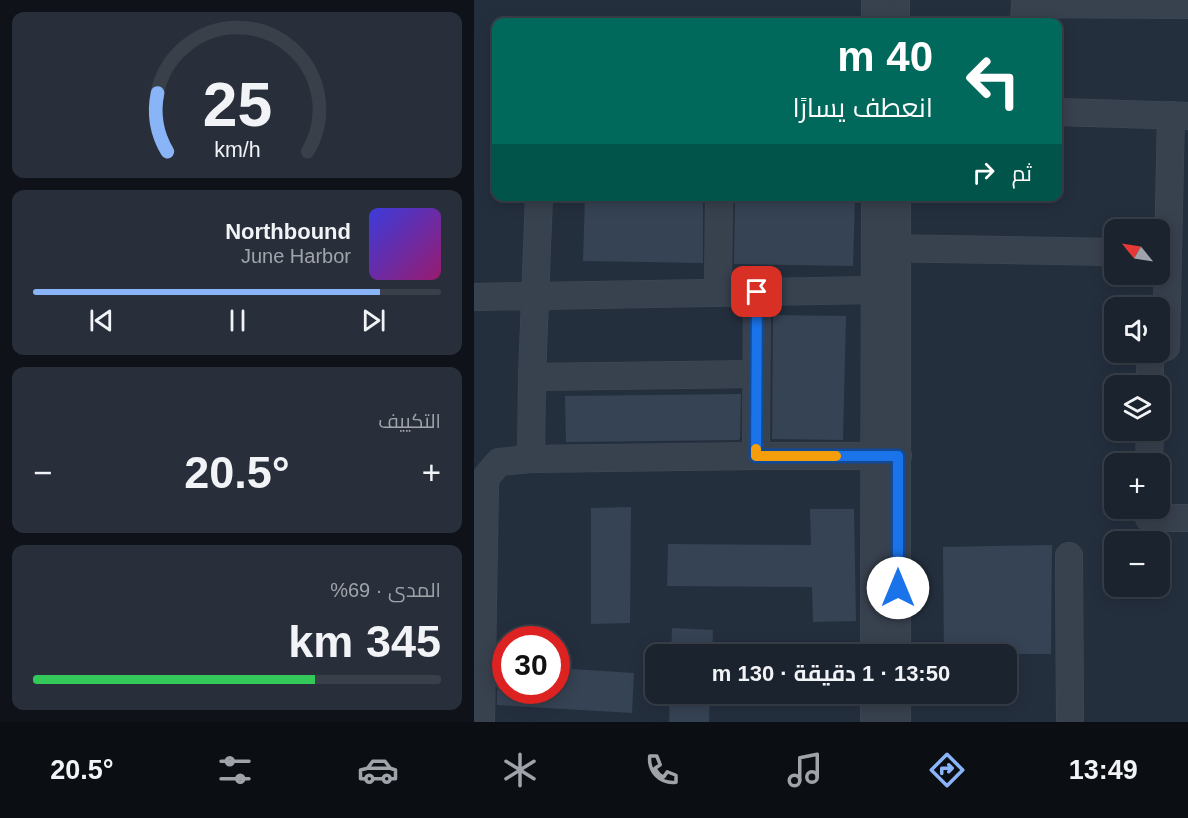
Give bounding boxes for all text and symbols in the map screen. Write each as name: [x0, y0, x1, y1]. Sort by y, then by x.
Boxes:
text: 40 m: [837, 33, 933, 80]
icon: left: [954, 42, 1032, 120]
text: 25: [202, 70, 272, 139]
text: انعطف يسارًا: [792, 93, 933, 123]
text: km/h: [214, 138, 260, 162]
icon: right: [967, 156, 1000, 189]
text: ثم: [1012, 161, 1032, 186]
text: Northbound: [225, 219, 351, 244]
north arrow: [1104, 219, 1170, 285]
map controls: [1104, 219, 1170, 597]
text: June Harbor: [241, 245, 351, 267]
pin: [731, 266, 782, 317]
icon: arrive: [740, 275, 773, 308]
button: sound: [1104, 297, 1170, 363]
icon: previous: [85, 304, 118, 337]
icon: pause: [221, 304, 254, 337]
icon: next: [357, 304, 390, 337]
button: layers: [1104, 375, 1170, 441]
text: التكييف: [378, 410, 441, 432]
text: 20.5°: [184, 447, 290, 498]
button: +: [1104, 453, 1170, 519]
text: −: [33, 454, 52, 491]
text: +: [422, 454, 441, 491]
button: −: [1104, 531, 1170, 597]
position arrow: [866, 556, 930, 620]
text: المدى · 69%: [330, 579, 441, 601]
text: 345 km: [288, 616, 441, 667]
speed limit sign: 30: [492, 626, 570, 704]
text: 13:50 · 1 دقيقة · 130 m: [712, 661, 950, 686]
icon: filters: [214, 749, 256, 791]
icon: car: [357, 749, 399, 791]
icon: climate: [499, 749, 541, 791]
icon: phone: [641, 749, 683, 791]
icon: music: [784, 749, 826, 791]
icon: directions: [926, 749, 968, 791]
text: 20.5°: [50, 755, 114, 785]
text: 13:49: [1069, 755, 1138, 785]

